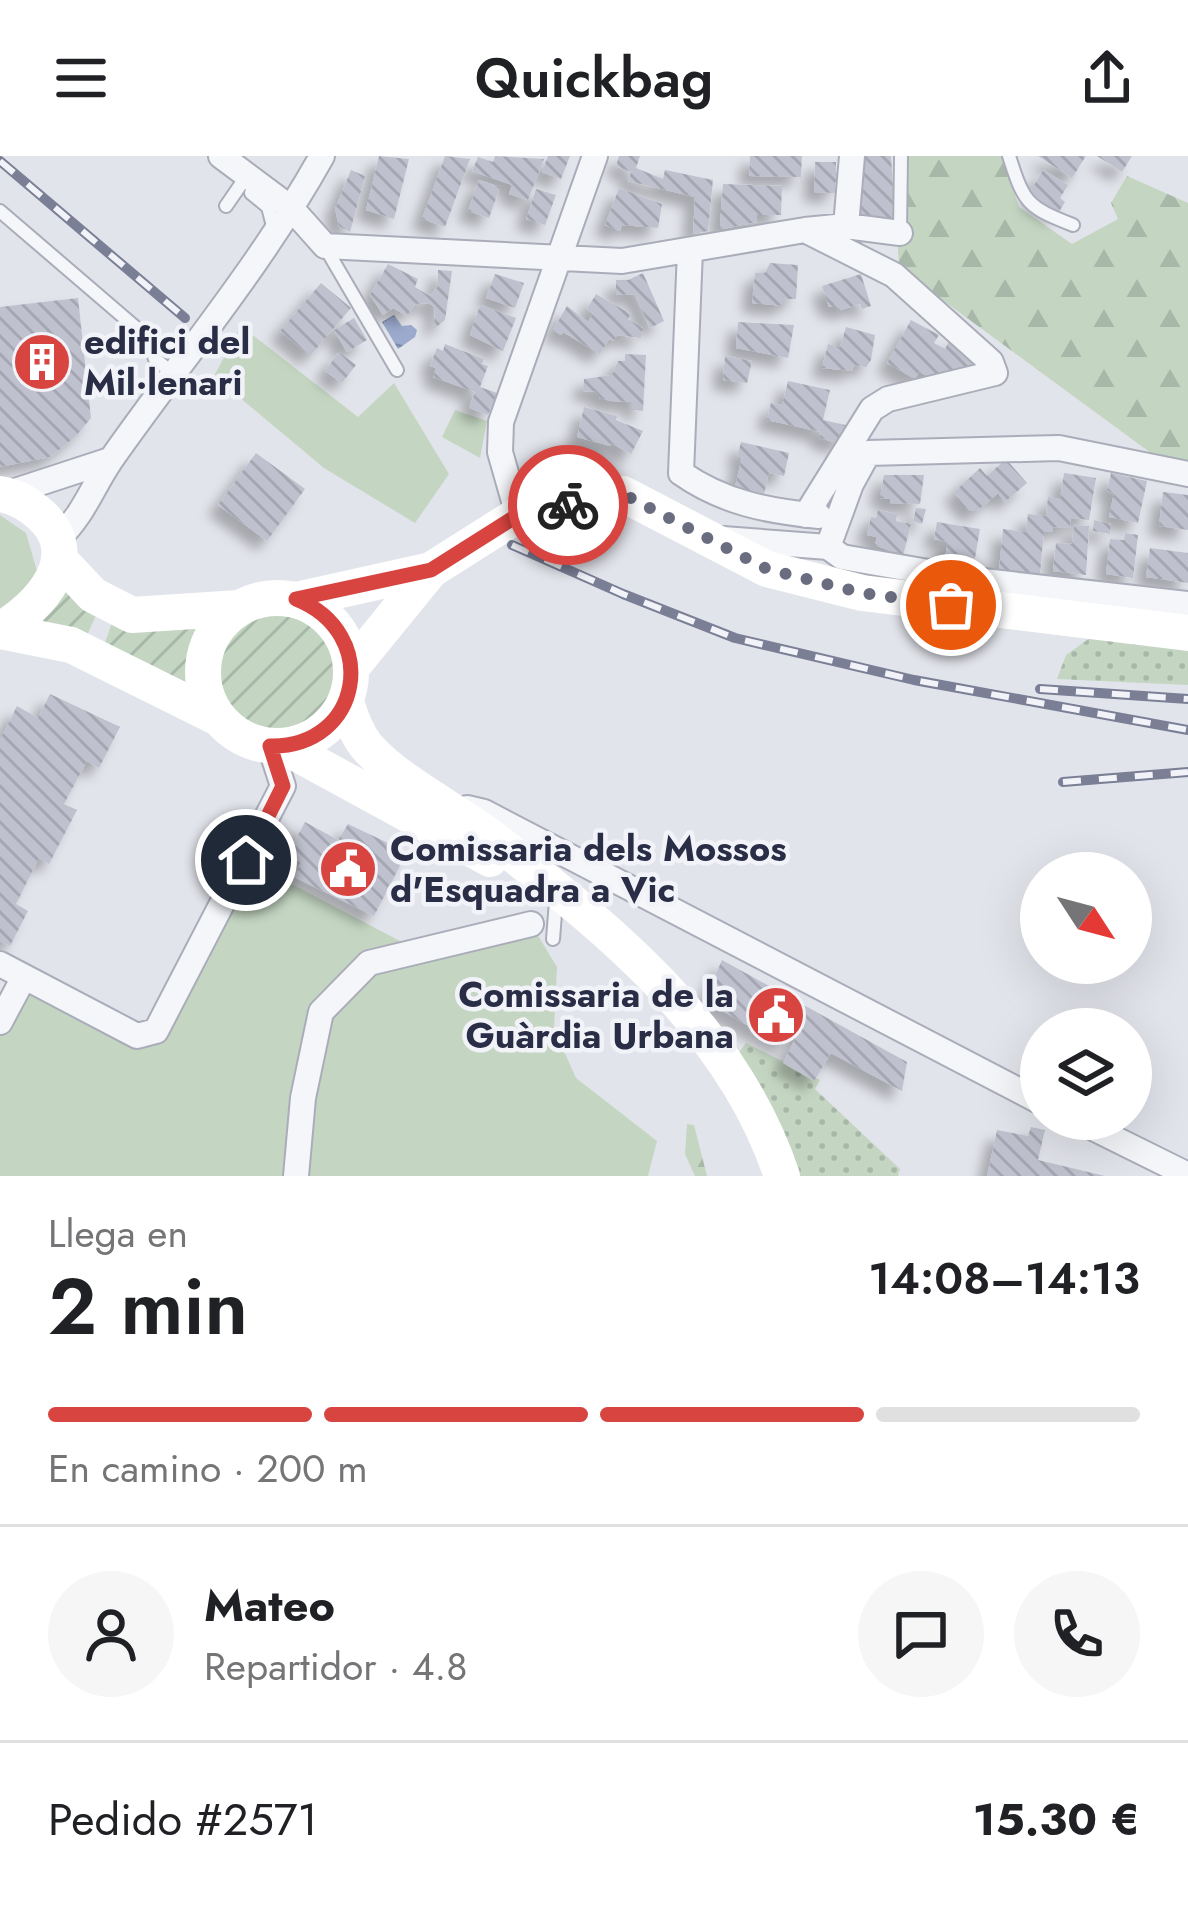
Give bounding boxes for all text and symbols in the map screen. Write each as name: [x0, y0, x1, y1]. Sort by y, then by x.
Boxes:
text: Quickbag: [475, 39, 713, 117]
icon: menu: [48, 45, 114, 111]
icon: share: [1074, 45, 1140, 111]
place label: edifici del Mil·lenari: [84, 315, 250, 408]
building icon: edifici del Mil·lenari: [11, 331, 73, 393]
courier: [508, 445, 628, 565]
icon: bike: [535, 472, 601, 538]
pin: [900, 554, 1002, 656]
icon: bag: [918, 572, 984, 638]
pin: [195, 809, 297, 911]
place label: Comissaria dels Mossos d'Esquadra a Vic: [390, 822, 787, 915]
icon: home: [213, 827, 279, 893]
public building icon: Comissaria dels Mossos d'Esquadra a Vic: [317, 838, 379, 900]
north arrow: [1020, 852, 1152, 984]
map controls: [1020, 852, 1152, 1140]
place label: Comissaria de la Guàrdia Urbana: [458, 968, 734, 1061]
public building icon: Comissaria de la Guàrdia Urbana: [745, 984, 807, 1046]
button: layers: [1020, 1008, 1152, 1140]
text: Llega en: [48, 1205, 188, 1262]
text: 14:08–14:13: [868, 1246, 1140, 1311]
text: 2 min: [48, 1251, 248, 1363]
text: En camino · 200 m: [48, 1440, 368, 1497]
button: person: [48, 1571, 174, 1697]
button: chat: [858, 1571, 984, 1697]
button: phone: [1014, 1571, 1140, 1697]
text: Mateo: [204, 1573, 335, 1638]
text: Repartidor · 4.8: [204, 1638, 468, 1695]
text: Pedido #2571: [48, 1787, 318, 1852]
text: 15.30 €: [973, 1787, 1140, 1852]

